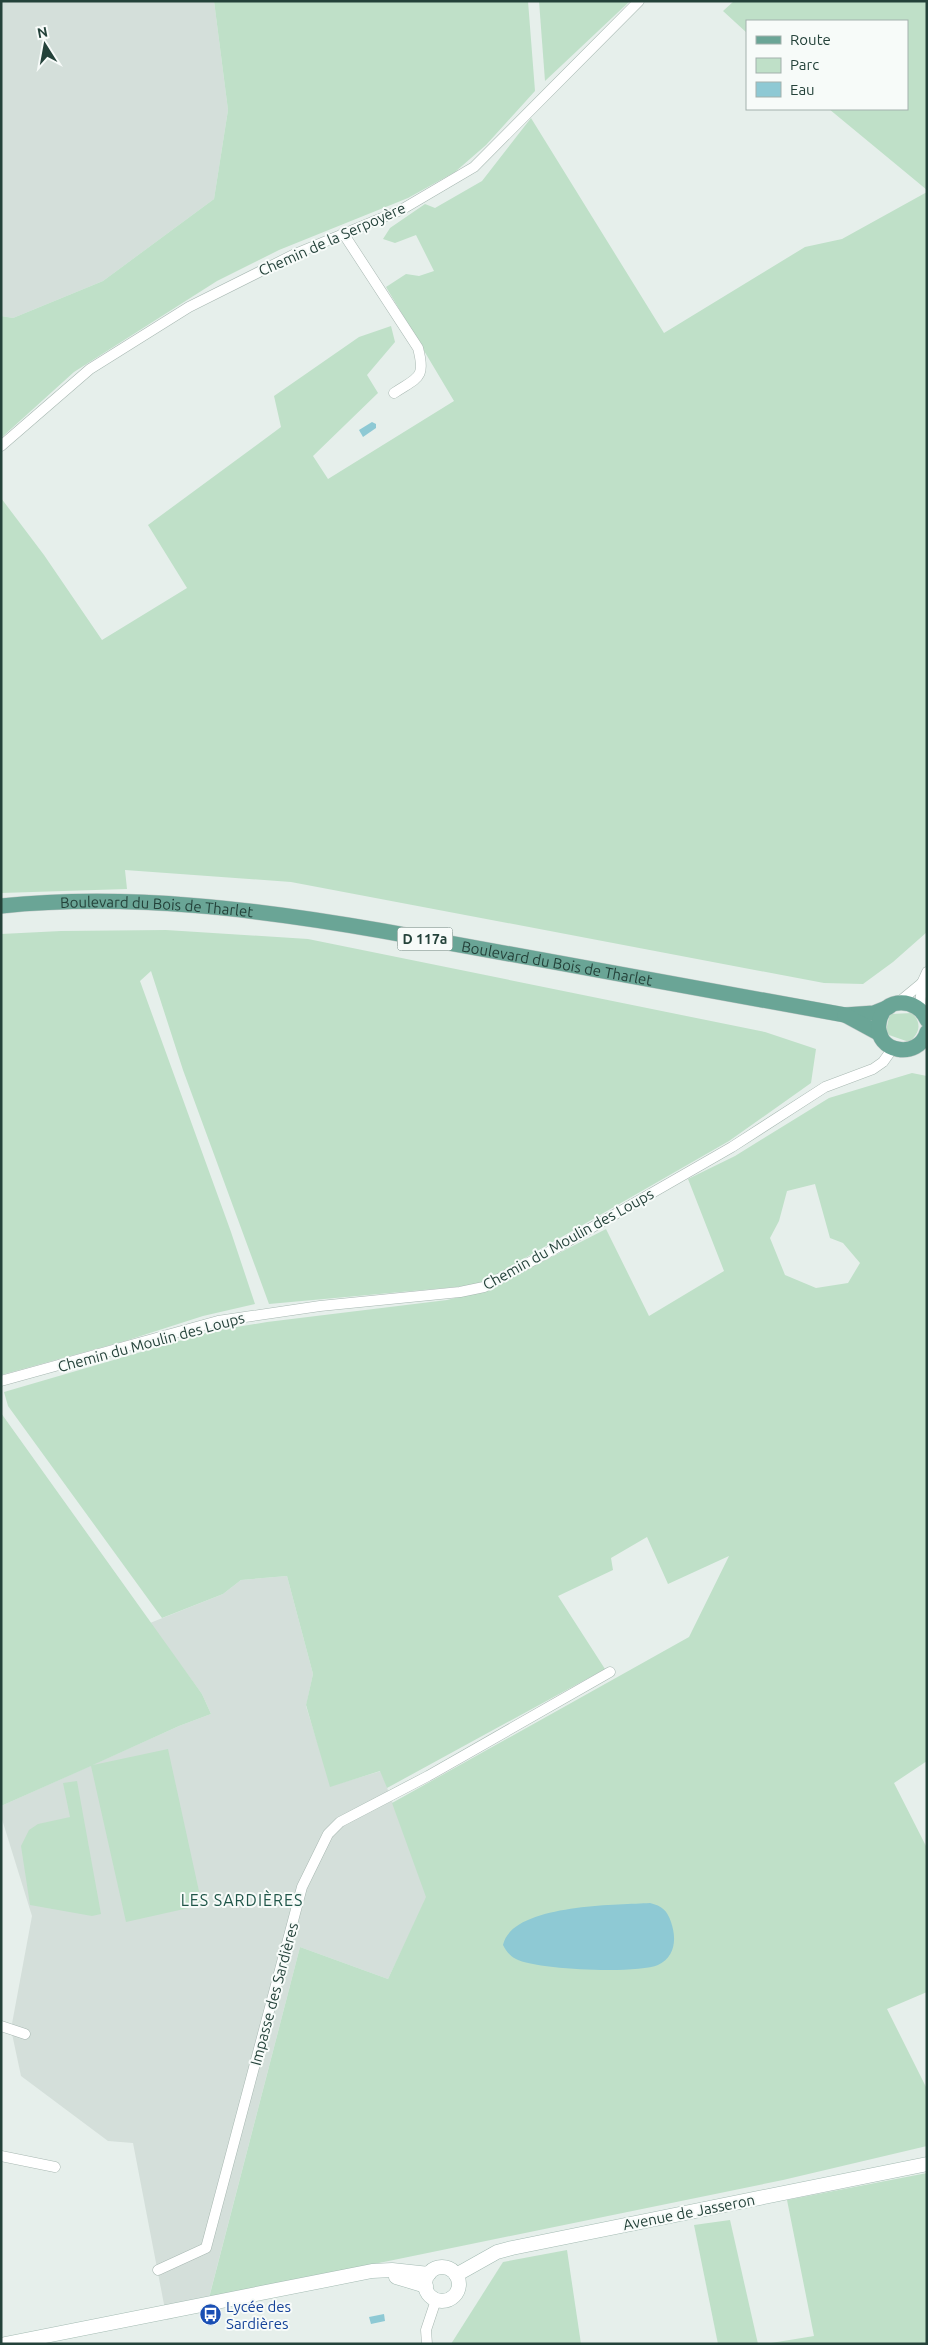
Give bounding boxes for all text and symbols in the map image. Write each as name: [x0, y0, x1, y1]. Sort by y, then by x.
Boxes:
north arrow: [20, 20, 70, 70]
legend: [746, 20, 908, 110]
text: N: [36, 23, 49, 41]
text: Route: [790, 31, 831, 48]
text: Parc: [790, 56, 819, 73]
text: Eau: [790, 81, 815, 98]
street label: Chemin de la Serpoyère: [256, 199, 408, 279]
street label: Boulevard du Bois de Tharlet: [60, 893, 254, 920]
road number: D 117a: [398, 928, 452, 951]
street label: Boulevard du Bois de Tharlet: [460, 937, 654, 988]
street label: Chemin du Moulin des Loups: [480, 1185, 656, 1293]
street label: Chemin du Moulin des Loups: [56, 1309, 246, 1375]
district label: LES SARDIÈRES: [181, 1889, 303, 1909]
street label: Impasse des Sardières: [247, 1921, 301, 2067]
street label: Avenue de Jasseron: [622, 2191, 756, 2233]
place label: Lycée des Sardières: [226, 2298, 291, 2332]
bus stop icon: Lycée des Sardières: [198, 2303, 222, 2327]

